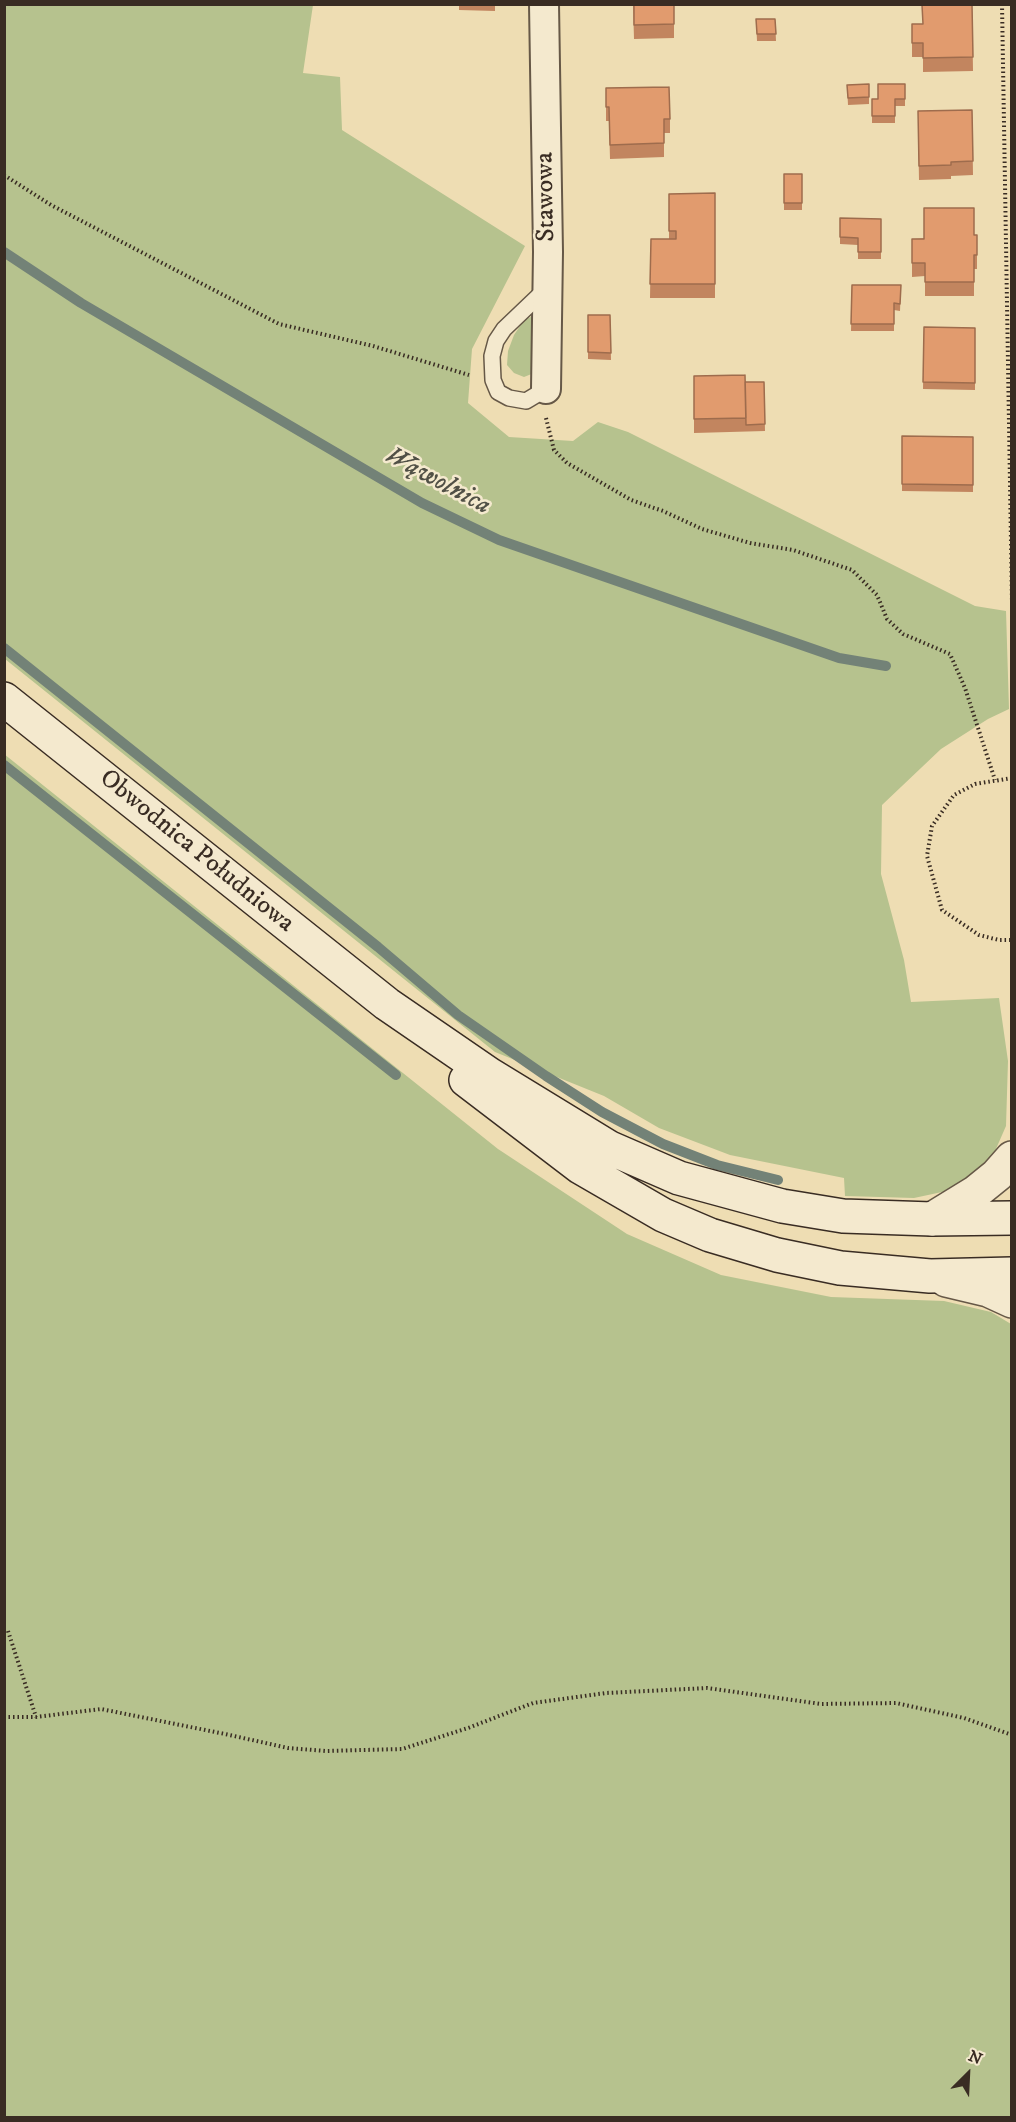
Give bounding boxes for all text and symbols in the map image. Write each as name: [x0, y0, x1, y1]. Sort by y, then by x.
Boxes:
street label: Stawowa: [531, 152, 563, 242]
water label: Wąwolnica: [378, 441, 496, 523]
street label: Obwodnica Południowa: [92, 764, 300, 940]
north arrow: [938, 2044, 998, 2104]
text: N: [965, 2046, 985, 2069]

